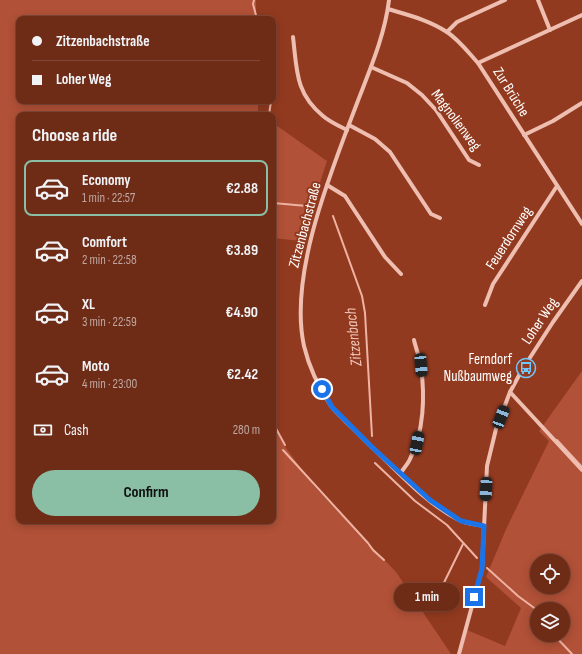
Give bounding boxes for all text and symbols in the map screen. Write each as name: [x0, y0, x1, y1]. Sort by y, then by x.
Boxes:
text: Zitzenbachstraße: [56, 32, 150, 51]
street label: Zur Brüche: [488, 64, 534, 120]
text: Loher Weg: [56, 70, 111, 89]
street label: Magnolienweg: [427, 86, 485, 154]
text: Choose a ride: [32, 125, 117, 146]
icon: car: [34, 170, 70, 206]
text: Economy: [82, 171, 131, 190]
text: €2.88: [226, 179, 258, 198]
street label: Zitzenbachstraße: [284, 180, 326, 270]
text: 1 min · 22:57: [82, 190, 135, 206]
street label: Feuerdornweg: [482, 203, 536, 273]
icon: car: [34, 232, 70, 268]
text: Comfort: [82, 233, 127, 252]
text: €3.89: [226, 241, 258, 260]
text: 2 min · 22:58: [82, 252, 137, 268]
icon: car: [34, 294, 70, 330]
street label: Loher Weg: [518, 294, 562, 348]
text: XL: [82, 295, 95, 314]
text: €4.90: [225, 303, 258, 322]
water label: Zitzenbach: [341, 307, 367, 368]
text: 3 min · 22:59: [82, 314, 137, 330]
place label: Ferndorf Nußbaumweg: [444, 350, 513, 386]
car: [414, 353, 428, 377]
icon: car: [34, 356, 70, 392]
text: Moto: [82, 357, 109, 376]
bus stop icon: Ferndorf Nußbaumweg: [515, 357, 537, 379]
text: €2.42: [226, 365, 258, 384]
text: 4 min · 23:00: [82, 376, 137, 392]
route start: [313, 380, 331, 398]
car: [491, 404, 511, 430]
icon: cash: [32, 419, 54, 441]
text: Cash: [64, 421, 89, 440]
text: 280 m: [233, 422, 260, 438]
car: [409, 430, 425, 456]
button: Confirm: [32, 470, 260, 516]
car: [479, 477, 493, 501]
map controls: [530, 554, 570, 642]
button: locate: [530, 554, 570, 594]
callout: 1 min: [394, 583, 460, 611]
route end: [465, 588, 483, 606]
text: 1 min: [415, 589, 439, 605]
button: layers: [530, 602, 570, 642]

